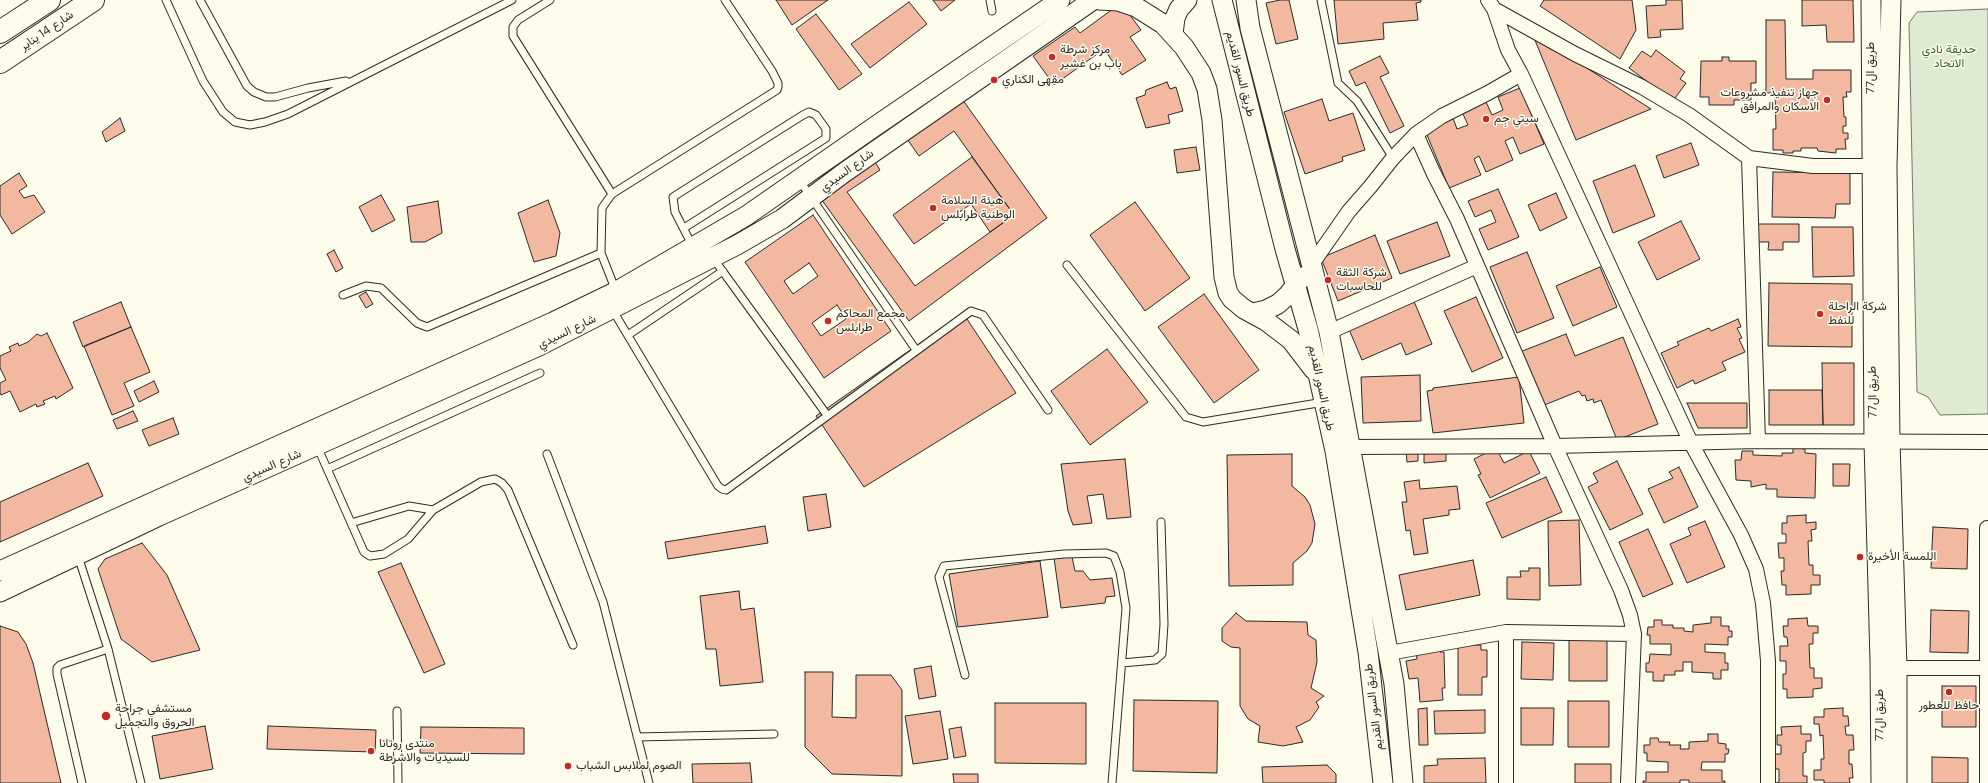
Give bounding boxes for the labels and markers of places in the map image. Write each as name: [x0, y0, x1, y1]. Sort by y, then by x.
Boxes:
place label: مركز شرطة باب بن غشير: [1060, 43, 1122, 71]
marker: مركز شرطة باب بن غشير: [1047, 52, 1057, 62]
place label: مقهى الكناري: [1002, 73, 1064, 87]
marker: مقهى الكناري: [989, 75, 999, 85]
place label: جهاز تنفيذ مشروعات الاسكان والمرافق: [1720, 86, 1819, 114]
marker: جهاز تنفيذ مشروعات الاسكان والمرافق: [1822, 95, 1832, 105]
place label: سيتي جِم: [1494, 112, 1539, 126]
marker: سيتي جِم: [1481, 114, 1491, 124]
place label: هيئة السلامة الوطنية طرابلس: [941, 194, 1015, 222]
marker: هيئة السلامة الوطنية طرابلس: [928, 203, 938, 213]
place label: شركة الثقة للحاسبات: [1336, 266, 1387, 294]
marker: شركة الثقة للحاسبات: [1323, 275, 1333, 285]
place label: شركة الراحلة للنفط: [1828, 300, 1887, 328]
place label: مجمع المحاكم طرابلس: [836, 307, 905, 335]
marker: شركة الراحلة للنفط: [1815, 309, 1825, 319]
marker: مجمع المحاكم طرابلس: [823, 316, 833, 326]
place label: اللمسة الأخيرة: [1868, 550, 1936, 564]
marker: اللمسة الأخيرة: [1855, 552, 1865, 562]
marker: حافظ للعطور: [1944, 687, 1954, 697]
place label: حافظ للعطور: [1919, 699, 1979, 713]
place label: مستشفي جراحة الحروق والتجميل: [115, 702, 194, 730]
marker: مستشفي جراحة الحروق والتجميل: [100, 710, 112, 722]
place label: منتدى روتانا للسيديات والاشرطة: [379, 737, 470, 765]
marker: منتدى روتانا للسيديات والاشرطة: [366, 746, 376, 756]
place label: الصوم لملابس الشباب: [576, 759, 682, 773]
marker: الصوم لملابس الشباب: [563, 761, 573, 771]

